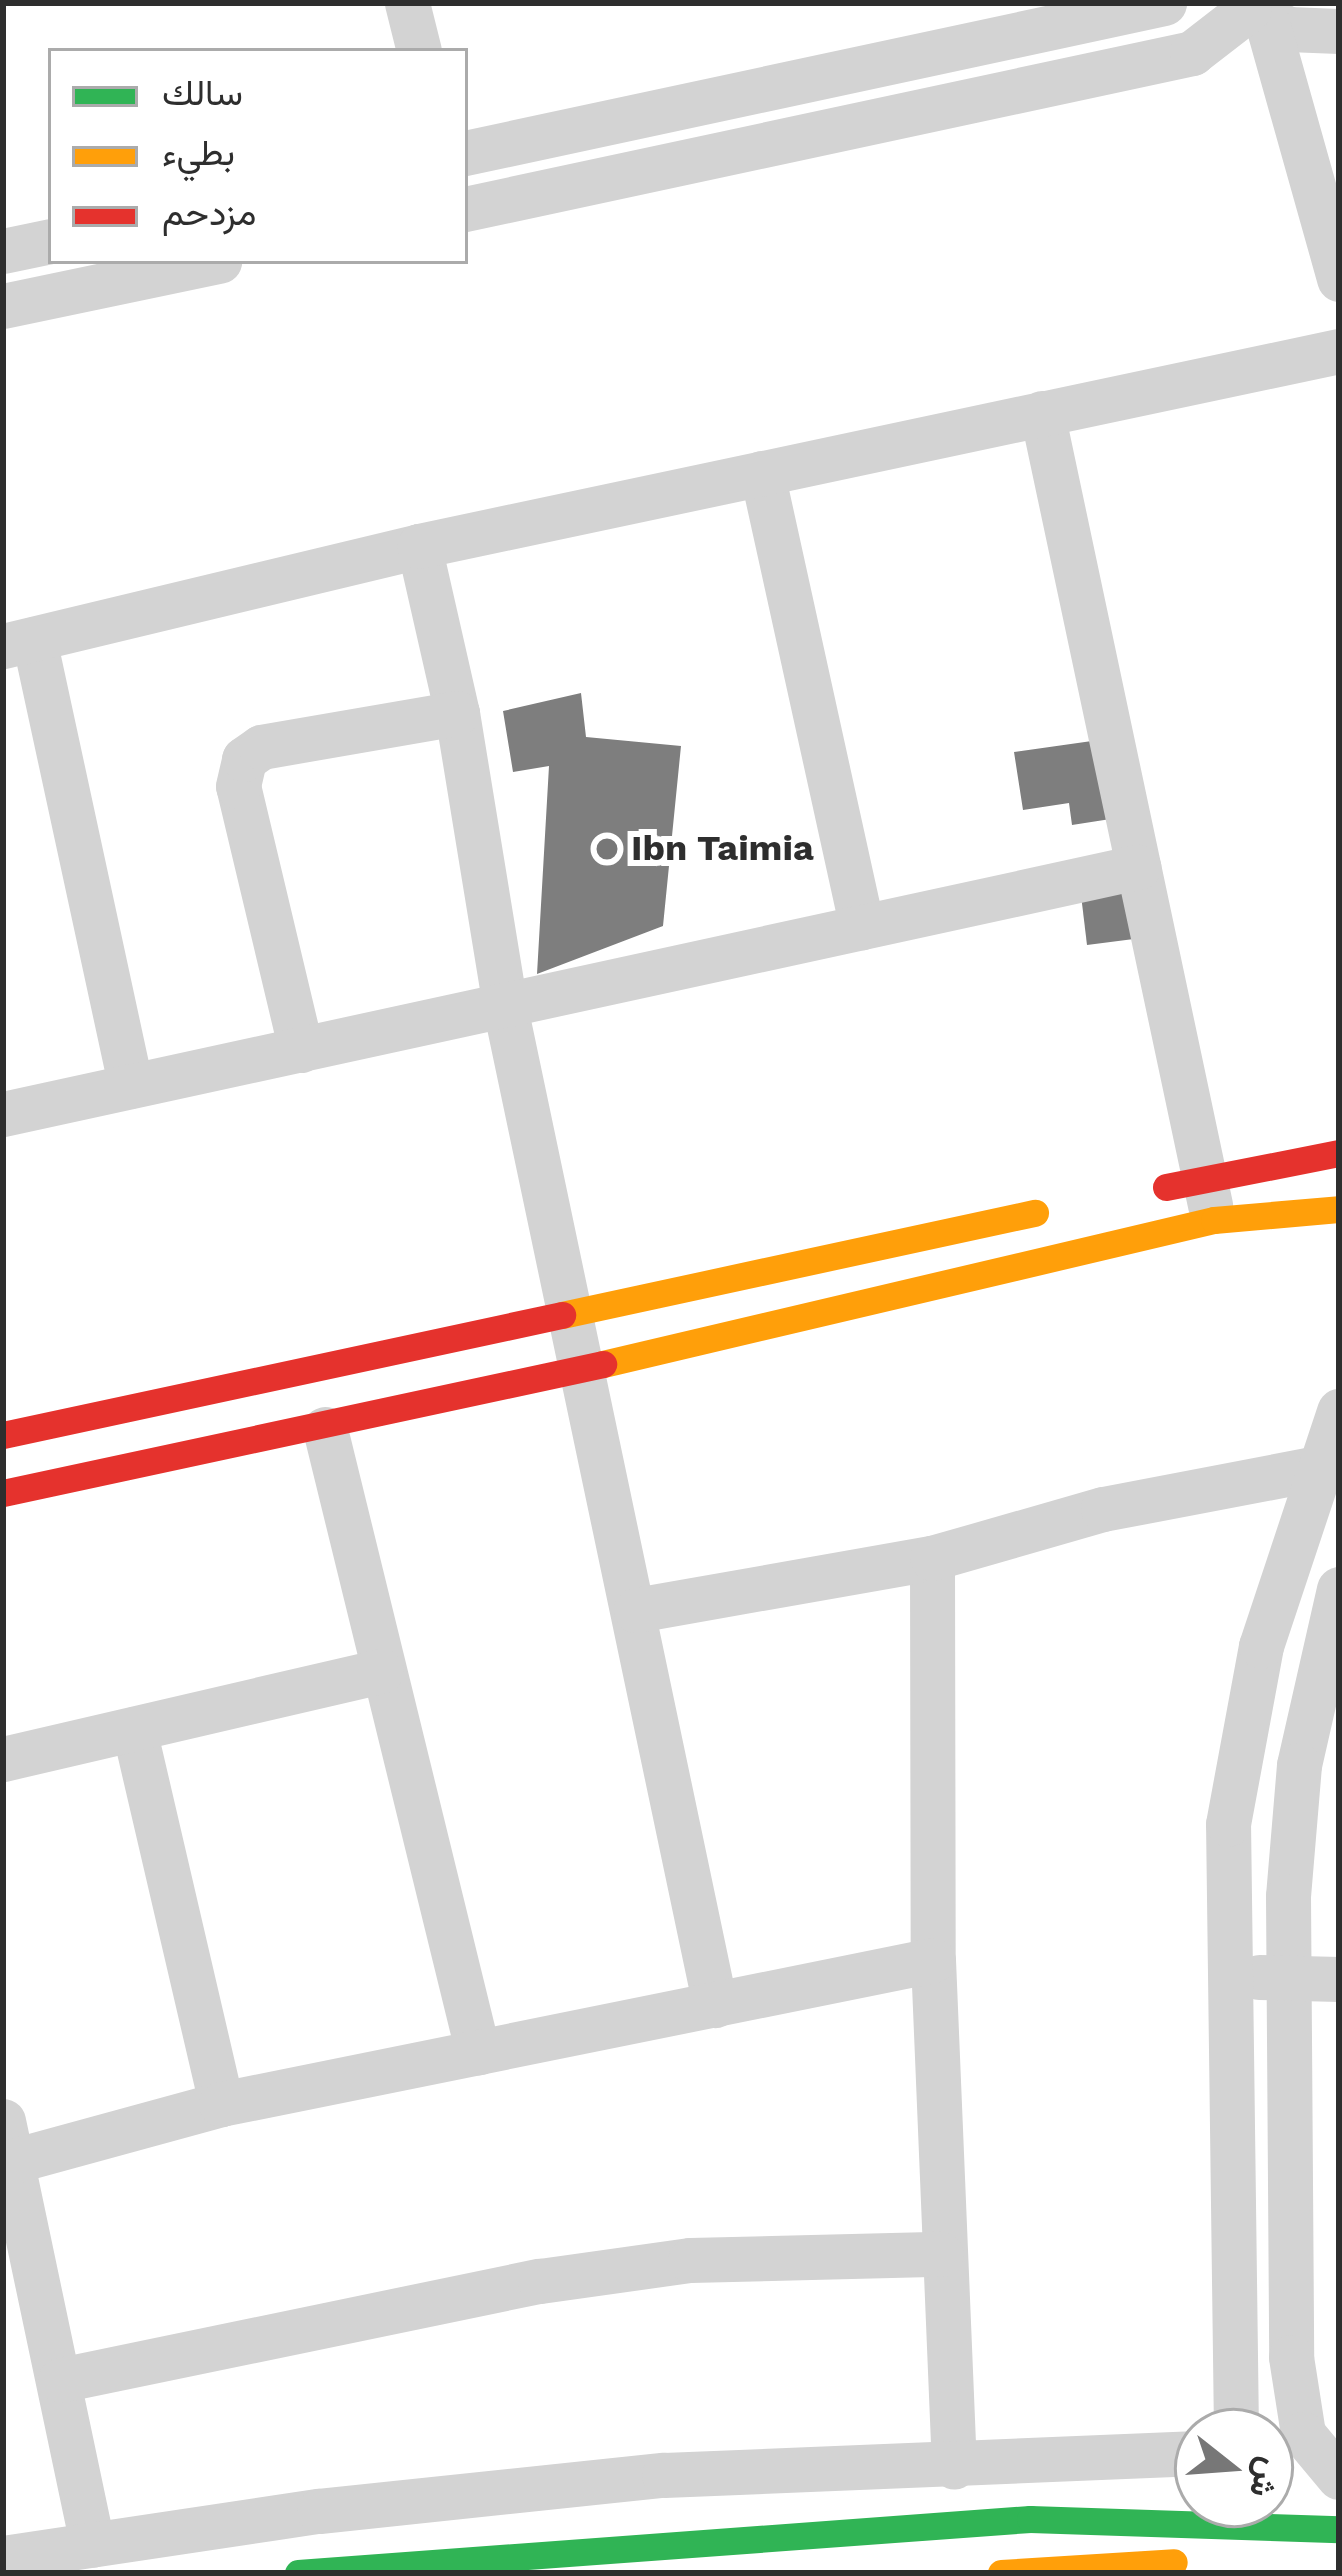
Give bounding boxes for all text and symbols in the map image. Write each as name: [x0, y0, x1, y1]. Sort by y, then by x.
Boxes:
legend: [48, 48, 468, 264]
text: سالك: [162, 72, 243, 114]
text: بطيء: [162, 132, 235, 174]
text: مزدحم: [162, 192, 256, 234]
place label: Ibn Taimia: [631, 827, 814, 871]
marker: Ibn Taimia: [594, 836, 620, 862]
north arrow: [1174, 2408, 1294, 2528]
text: ش: [1242, 2453, 1290, 2502]

